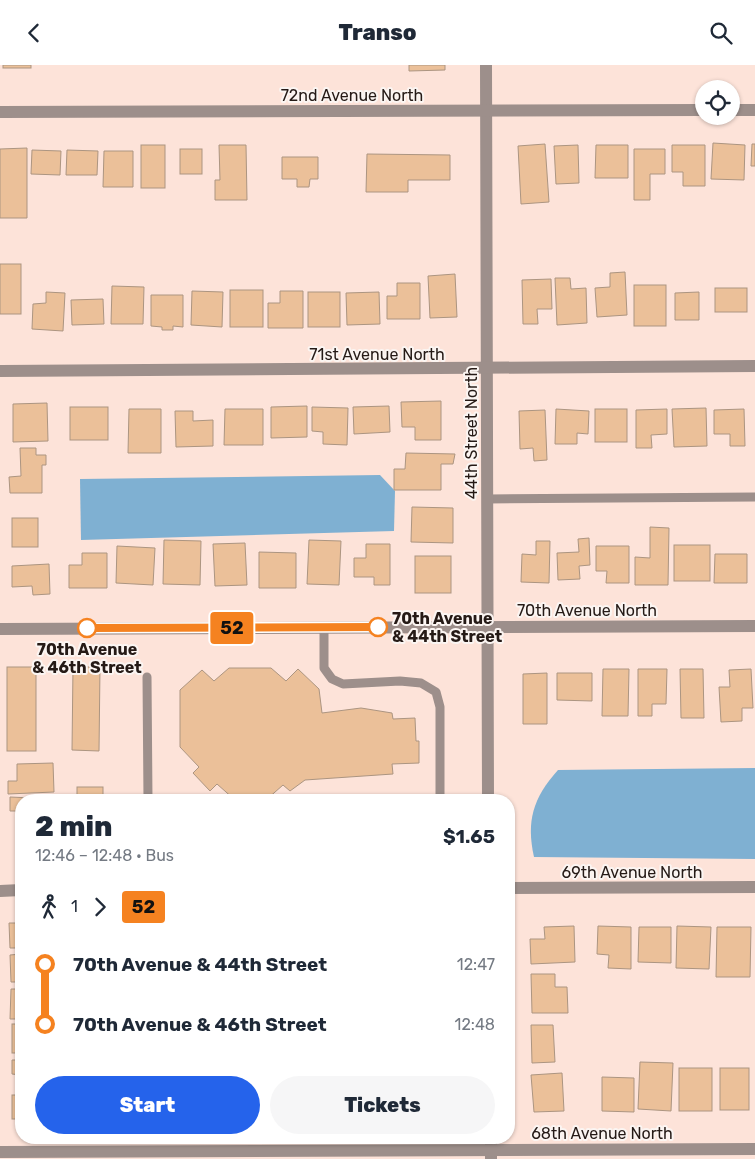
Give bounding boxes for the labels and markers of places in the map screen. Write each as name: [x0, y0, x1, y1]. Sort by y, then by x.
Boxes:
place label: 70th Avenue & 44th Street: [392, 609, 503, 646]
marker: 70th Avenue & 44th Street: [368, 617, 388, 637]
marker: 70th Avenue & 46th Street: [77, 618, 97, 638]
place label: 70th Avenue & 46th Street: [32, 640, 142, 677]

